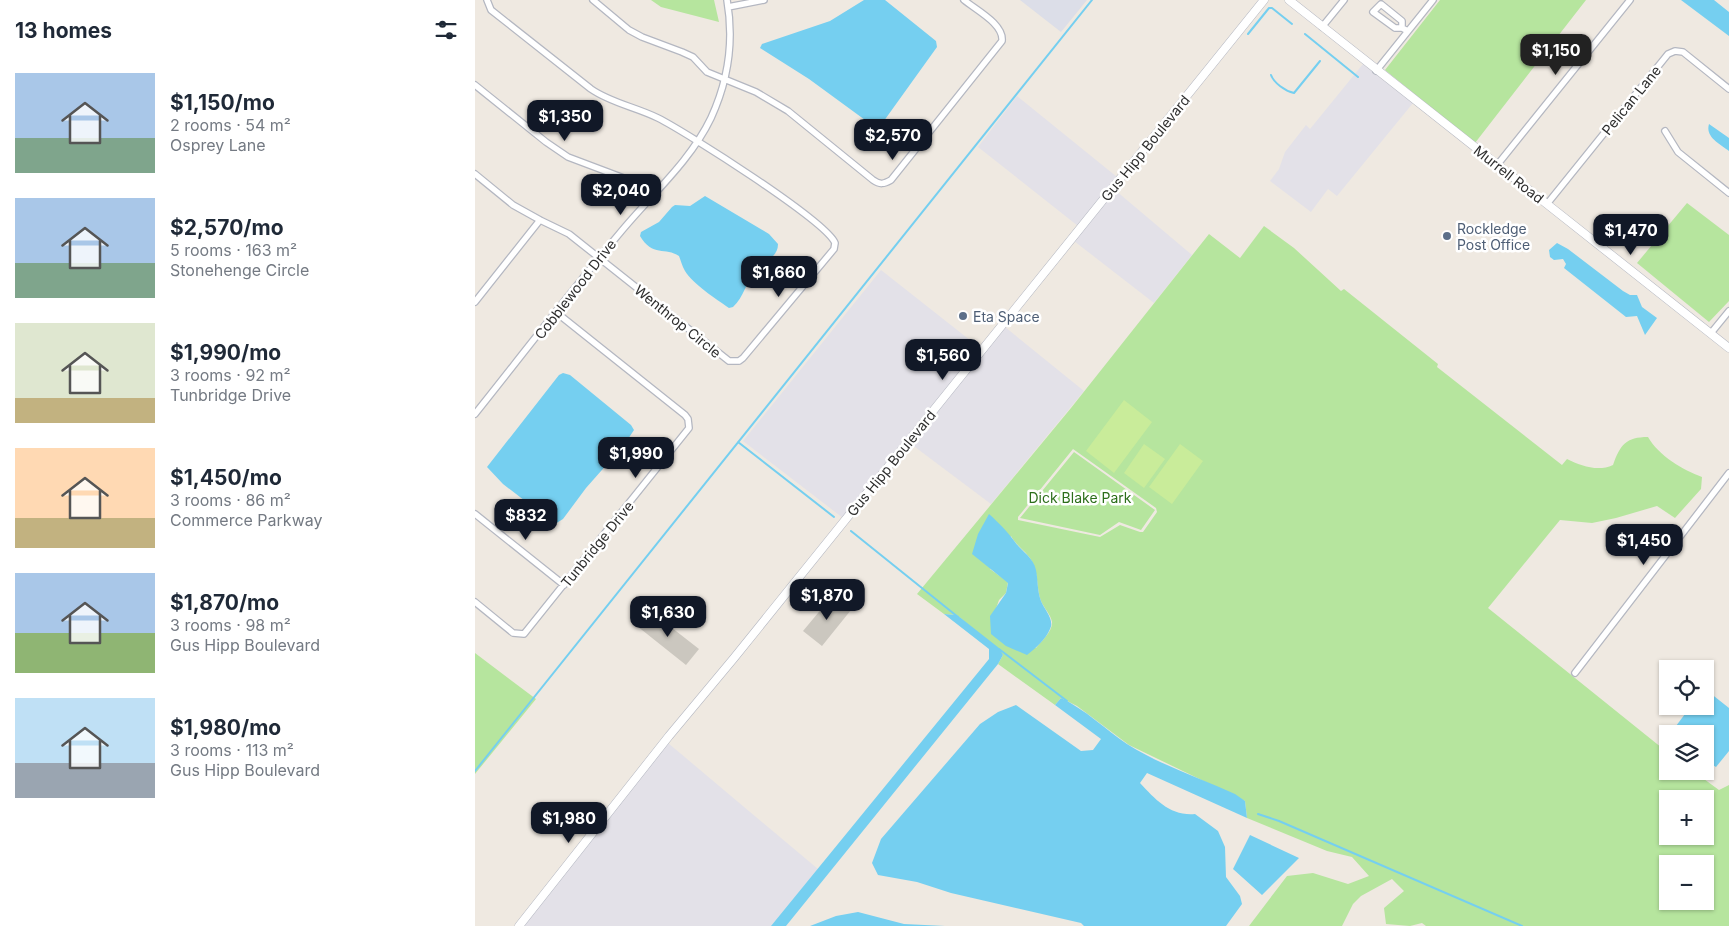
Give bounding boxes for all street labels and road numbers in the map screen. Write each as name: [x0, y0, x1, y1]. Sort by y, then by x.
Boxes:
street label: Pelican Lane: [1598, 62, 1664, 138]
street label: Gus Hipp Boulevard: [1097, 92, 1193, 204]
street label: Murrell Road: [1471, 141, 1547, 207]
street label: Cobblewood Drive: [531, 236, 619, 342]
street label: Wenthrop Circle: [631, 281, 725, 361]
street label: Gus Hipp Boulevard: [843, 407, 939, 519]
street label: Tunbridge Drive: [557, 497, 637, 591]

